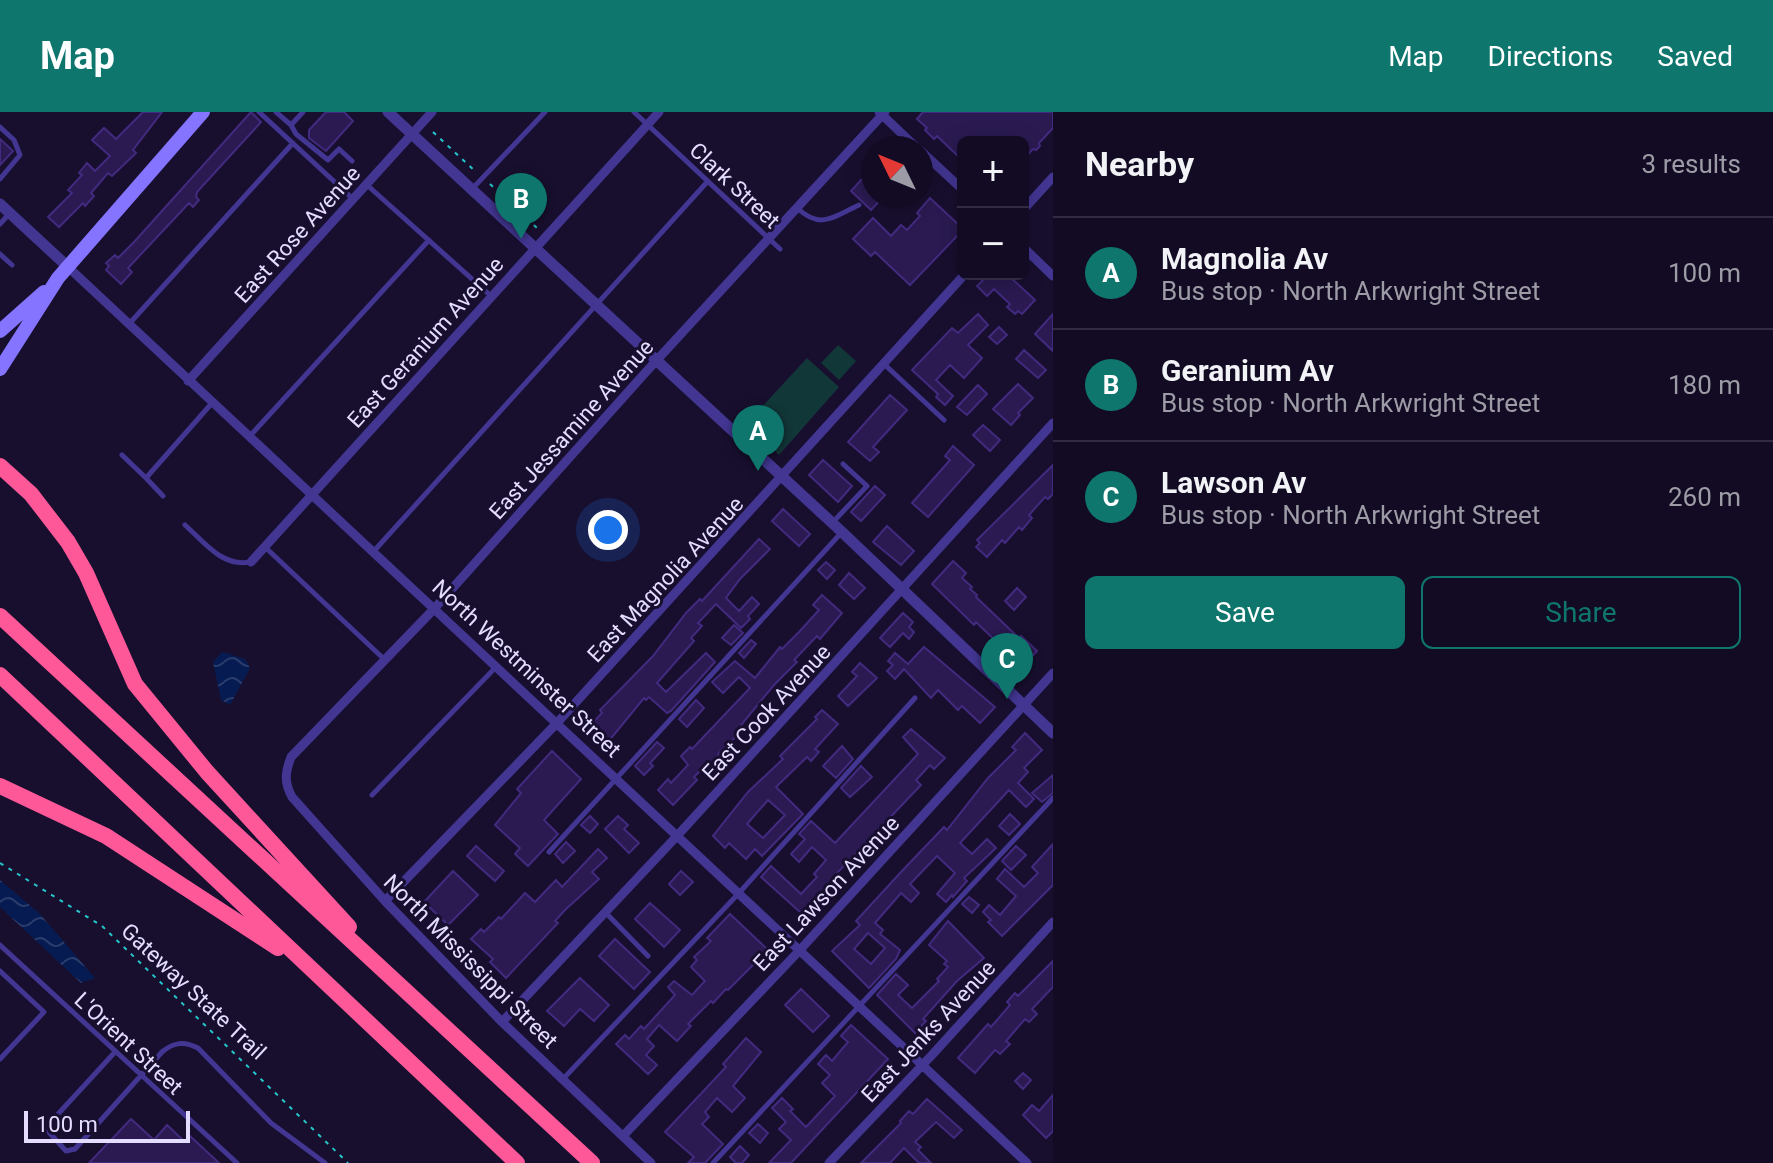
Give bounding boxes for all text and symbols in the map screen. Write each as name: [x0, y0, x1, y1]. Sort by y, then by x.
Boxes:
text: Map: [40, 34, 115, 78]
text: Map: [1388, 40, 1444, 73]
text: Directions: [1488, 40, 1613, 73]
text: Saved: [1657, 40, 1733, 73]
north arrow: [861, 136, 933, 208]
map controls: [957, 136, 1029, 280]
button: +: [957, 136, 1029, 208]
street label: Clark Street: [685, 137, 785, 233]
text: Nearby: [1085, 144, 1194, 184]
text: 3 results: [1642, 149, 1741, 179]
street label: East Rose Avenue: [230, 161, 365, 308]
pin: B: [495, 173, 547, 239]
button: −: [957, 208, 1029, 280]
text: Magnolia Av: [1161, 241, 1328, 276]
street label: East Geranium Avenue: [342, 252, 508, 433]
text: A: [1102, 258, 1120, 288]
text: 100 m: [1668, 258, 1741, 288]
text: Bus stop · North Arkwright Street: [1161, 276, 1540, 306]
street label: East Jessamine Avenue: [484, 334, 659, 524]
text: Geranium Av: [1161, 353, 1334, 388]
text: B: [1103, 370, 1119, 400]
text: 180 m: [1668, 370, 1741, 400]
text: Bus stop · North Arkwright Street: [1161, 388, 1540, 418]
pin: A: [732, 405, 784, 471]
text: Lawson Av: [1161, 465, 1307, 500]
text: C: [1102, 482, 1120, 512]
text: 260 m: [1668, 482, 1741, 512]
street label: East Magnolia Avenue: [582, 492, 748, 667]
text: Bus stop · North Arkwright Street: [1161, 500, 1540, 530]
your location: [588, 510, 628, 550]
street label: North Westminster Street: [427, 575, 626, 762]
button: Save: [1085, 576, 1405, 649]
button: Share: [1421, 576, 1741, 649]
pin: C: [981, 633, 1033, 699]
street label: East Cook Avenue: [697, 639, 836, 785]
street label: East Lawson Avenue: [748, 811, 904, 976]
street label: North Mississippi Street: [379, 869, 563, 1053]
street label: Gateway State Trail: [116, 918, 271, 1065]
street label: East Jenks Avenue: [856, 955, 1000, 1107]
street label: L'Orient Street: [70, 987, 188, 1100]
scale bar: [24, 1107, 190, 1143]
text: 100 m: [36, 1112, 98, 1137]

